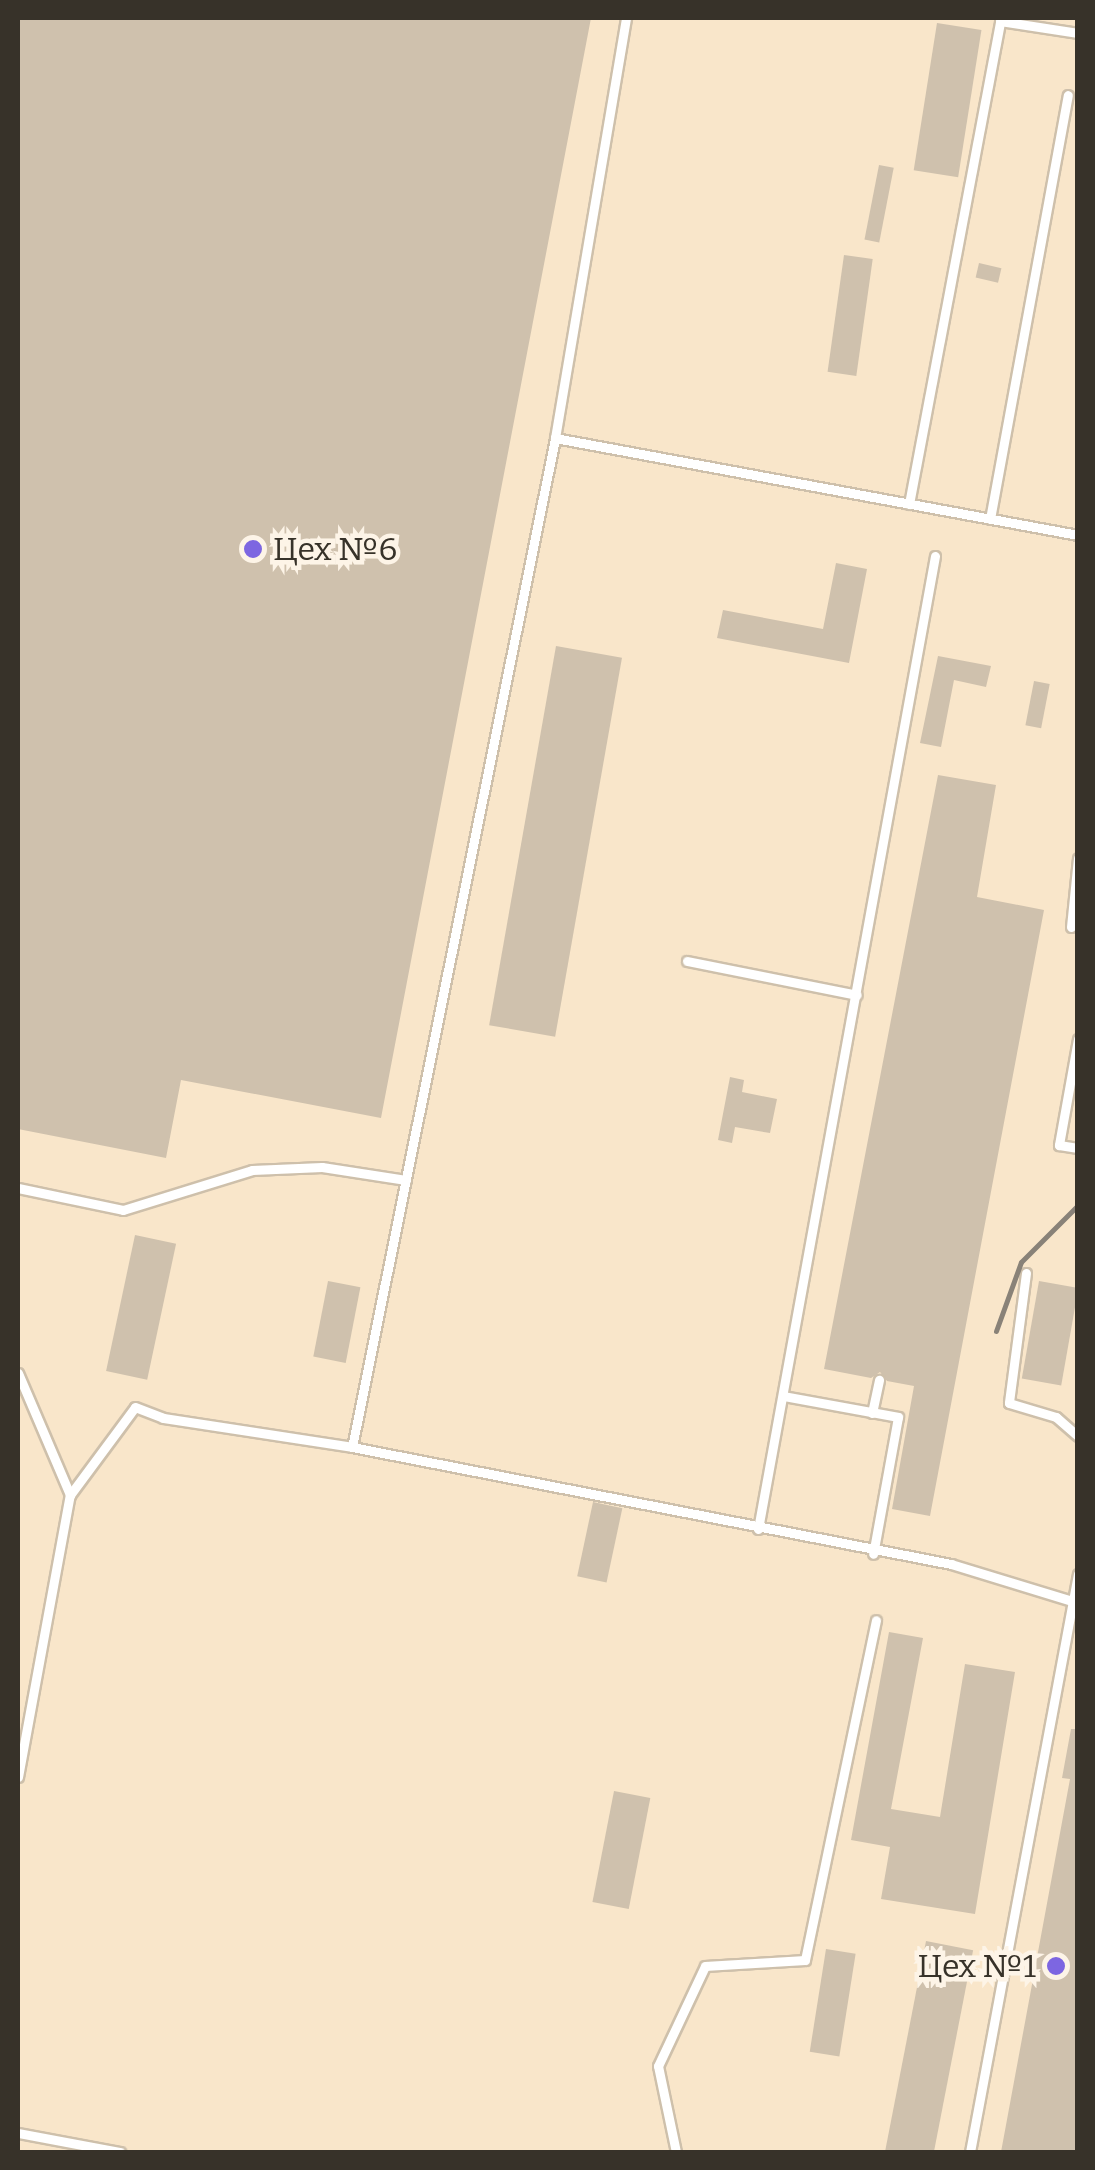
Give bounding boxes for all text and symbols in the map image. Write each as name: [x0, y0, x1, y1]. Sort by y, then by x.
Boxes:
place label: Цех №6: [273, 530, 397, 568]
marker: Цех №6: [242, 538, 264, 560]
place label: Цех №1: [917, 1947, 1036, 1985]
marker: Цех №1: [1045, 1955, 1067, 1977]

